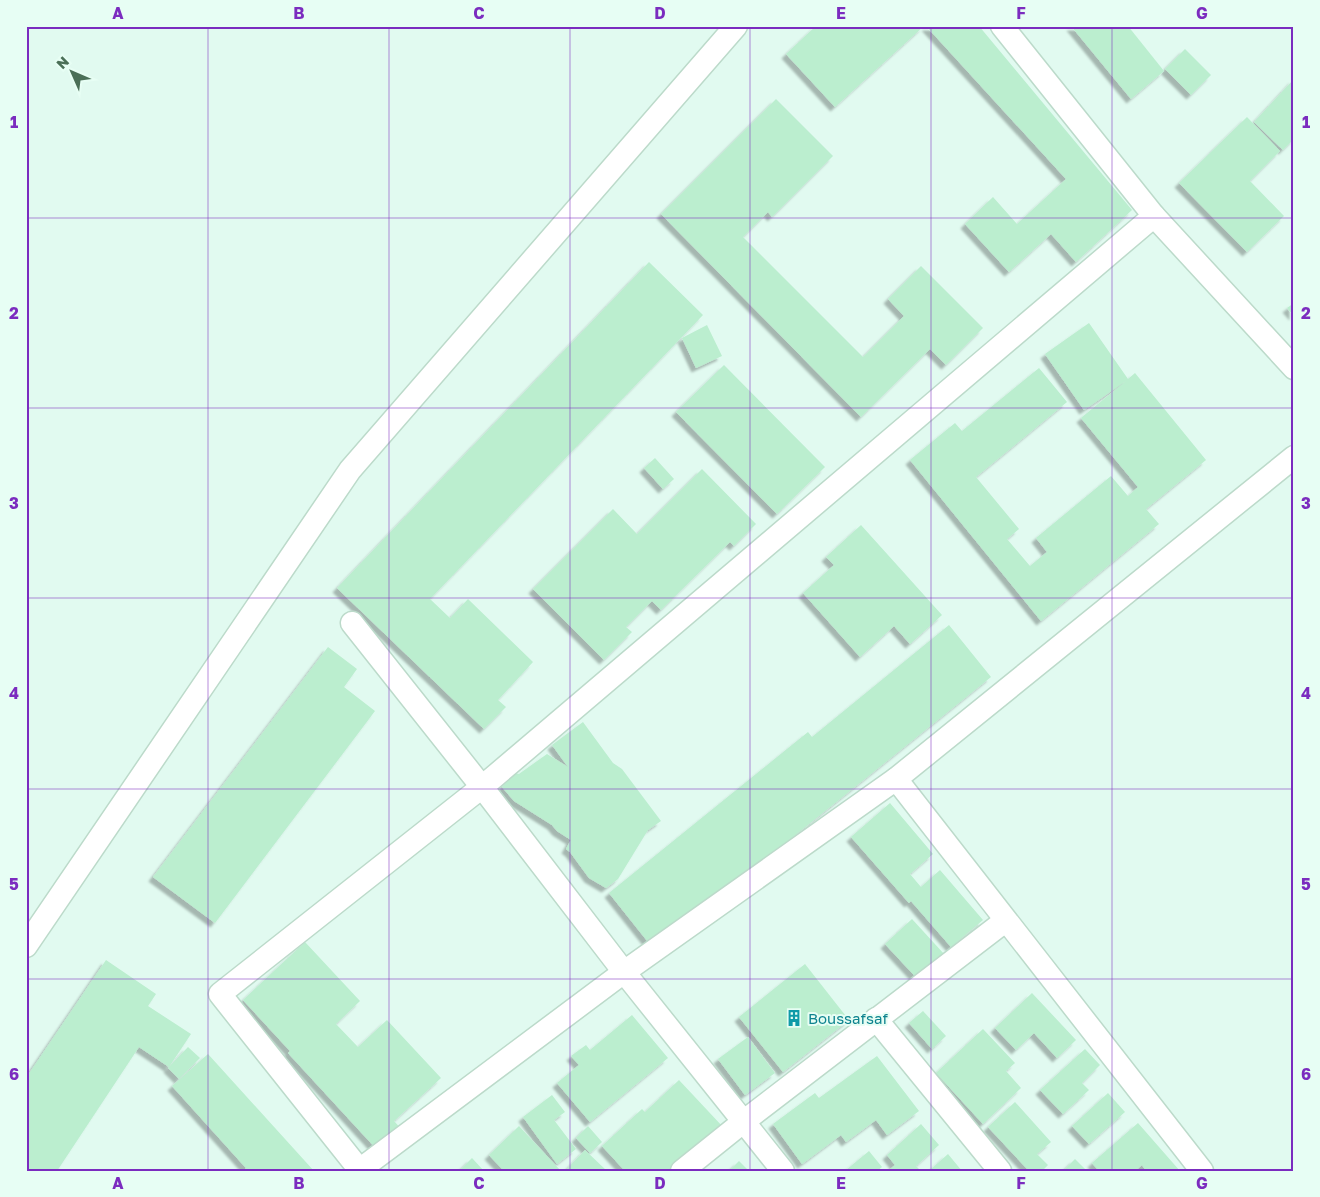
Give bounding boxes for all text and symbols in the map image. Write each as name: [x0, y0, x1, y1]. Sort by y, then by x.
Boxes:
text: A: [112, 3, 124, 23]
text: B: [293, 3, 305, 23]
text: C: [473, 3, 485, 23]
text: D: [654, 3, 666, 23]
text: E: [836, 3, 846, 23]
text: F: [1016, 3, 1026, 23]
text: G: [1196, 3, 1208, 23]
north arrow: [48, 48, 98, 98]
text: N: [53, 53, 72, 72]
text: 1: [10, 112, 18, 132]
text: 1: [1302, 112, 1310, 132]
text: 2: [9, 303, 19, 323]
text: 2: [1301, 303, 1311, 323]
text: 3: [9, 493, 19, 513]
text: 3: [1301, 493, 1311, 513]
text: 4: [9, 683, 19, 703]
text: 4: [1301, 683, 1311, 703]
text: 5: [9, 874, 19, 894]
text: 5: [1301, 874, 1311, 894]
building icon: Boussafsaf: [784, 1008, 804, 1028]
place label: Boussafsaf: [808, 1009, 888, 1027]
text: 6: [9, 1064, 19, 1084]
text: 6: [1301, 1064, 1311, 1084]
text: A: [112, 1173, 124, 1193]
text: B: [293, 1173, 305, 1193]
text: C: [473, 1173, 485, 1193]
text: D: [654, 1173, 666, 1193]
text: E: [836, 1173, 846, 1193]
text: F: [1016, 1173, 1026, 1193]
text: G: [1196, 1173, 1208, 1193]

